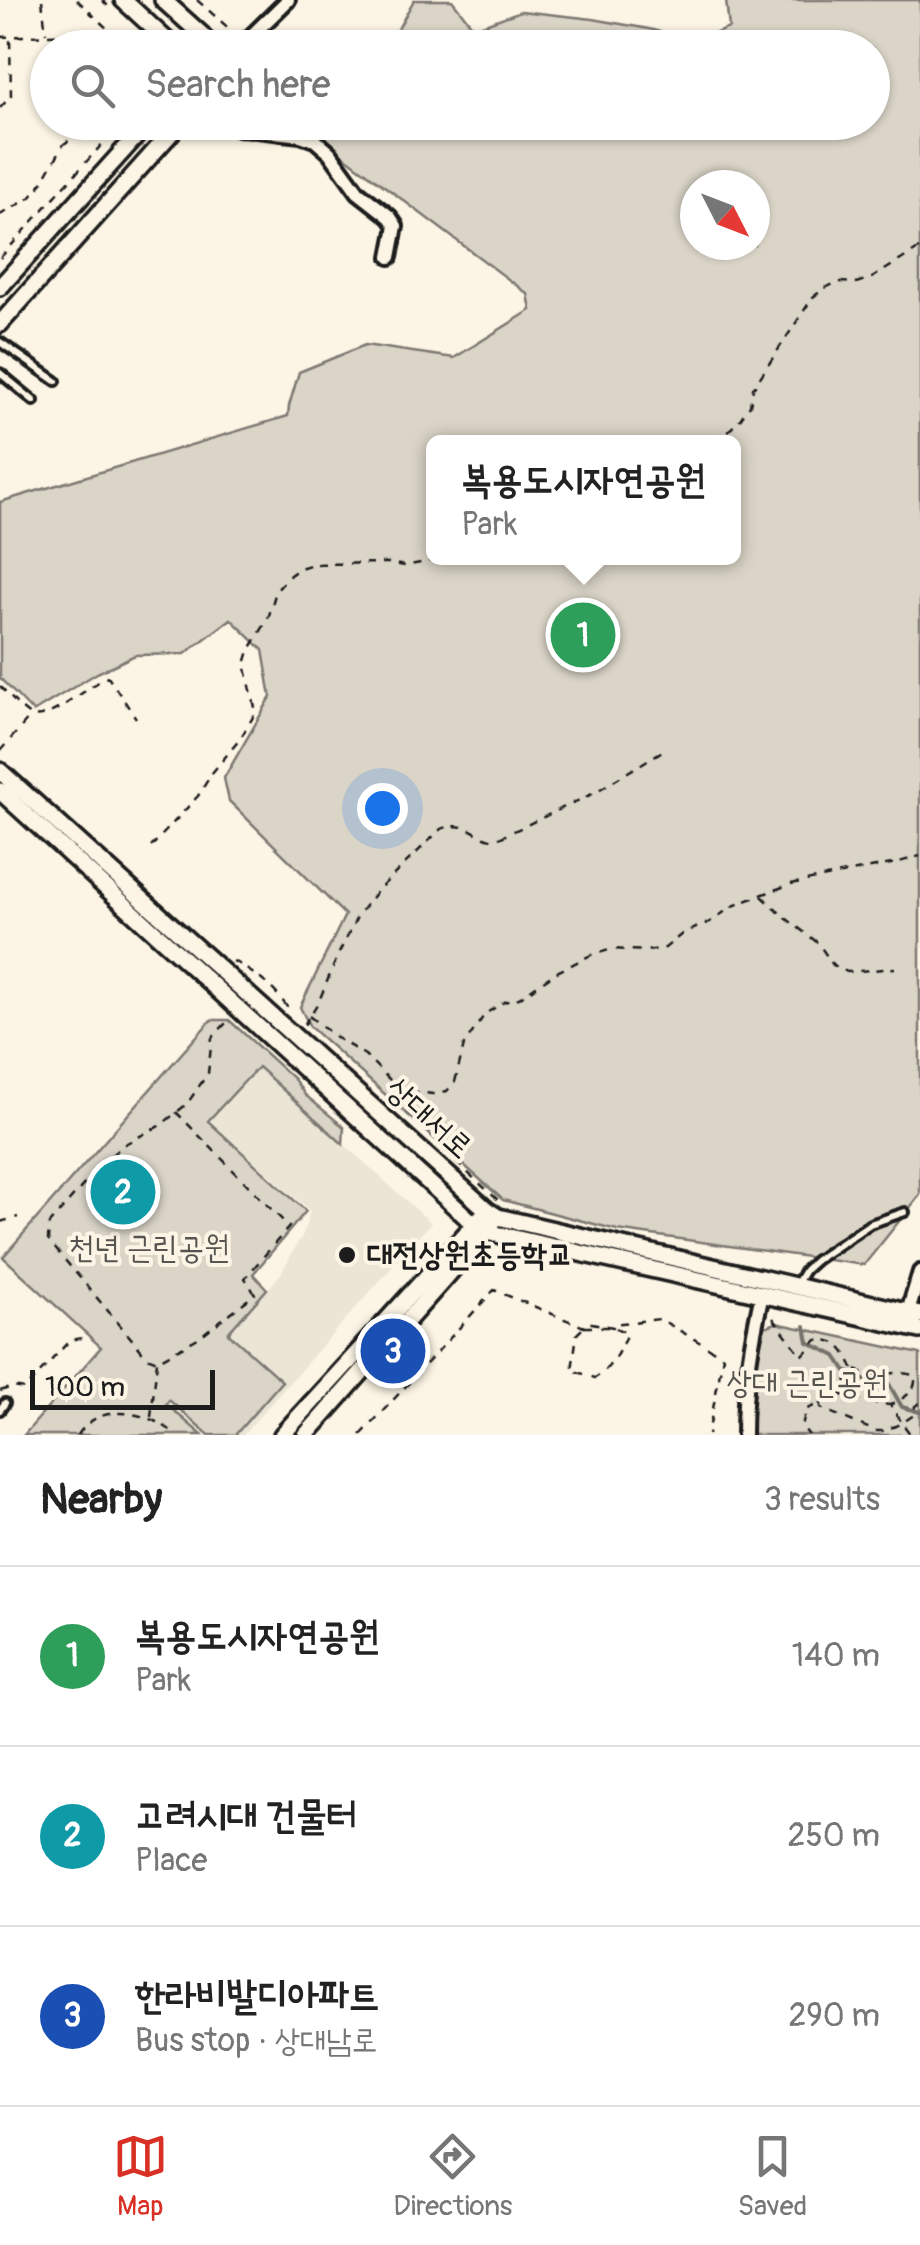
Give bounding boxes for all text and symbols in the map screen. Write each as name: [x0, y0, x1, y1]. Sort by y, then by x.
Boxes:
search box: [30, 30, 890, 140]
icon: search: [65, 58, 120, 113]
text: Search here: [145, 61, 331, 109]
north arrow: [680, 170, 770, 260]
popup: [426, 435, 741, 565]
text: 복용도시자연공원: [461, 456, 706, 504]
text: Park: [461, 505, 517, 545]
pin: 1: [550, 598, 616, 672]
your location: [357, 783, 408, 834]
street label: 상대서로: [377, 1069, 481, 1167]
pin: 2: [90, 1154, 156, 1230]
park label: 천년 근린공원: [68, 1228, 230, 1268]
place label: 대전상원초등학교: [367, 1235, 573, 1275]
marker: 대전상원초등학교: [336, 1244, 358, 1266]
pin: 3: [360, 1314, 426, 1388]
park label: 상대 근린공원: [726, 1363, 888, 1403]
scale bar: [30, 1365, 215, 1410]
text: 100 m: [45, 1370, 125, 1405]
text: Nearby: [40, 1474, 162, 1526]
text: 3 results: [764, 1480, 880, 1520]
text: 복용도시자연공원: [135, 1612, 380, 1660]
text: 1: [66, 1636, 79, 1676]
text: 140 m: [792, 1636, 880, 1676]
text: Park: [135, 1661, 191, 1701]
text: 고려시대 건물터: [135, 1792, 357, 1840]
text: 2: [64, 1816, 81, 1856]
text: 250 m: [788, 1816, 880, 1856]
text: Place: [135, 1841, 207, 1881]
text: 한라비발디아파트: [135, 1972, 380, 2020]
text: 3: [64, 1996, 81, 2036]
text: 290 m: [788, 1996, 880, 2036]
text: Bus stop · 상대남로: [135, 2021, 378, 2061]
tab: Map: [113, 2129, 168, 2224]
tab: Directions: [393, 2129, 512, 2224]
tab: Saved: [738, 2129, 807, 2224]

